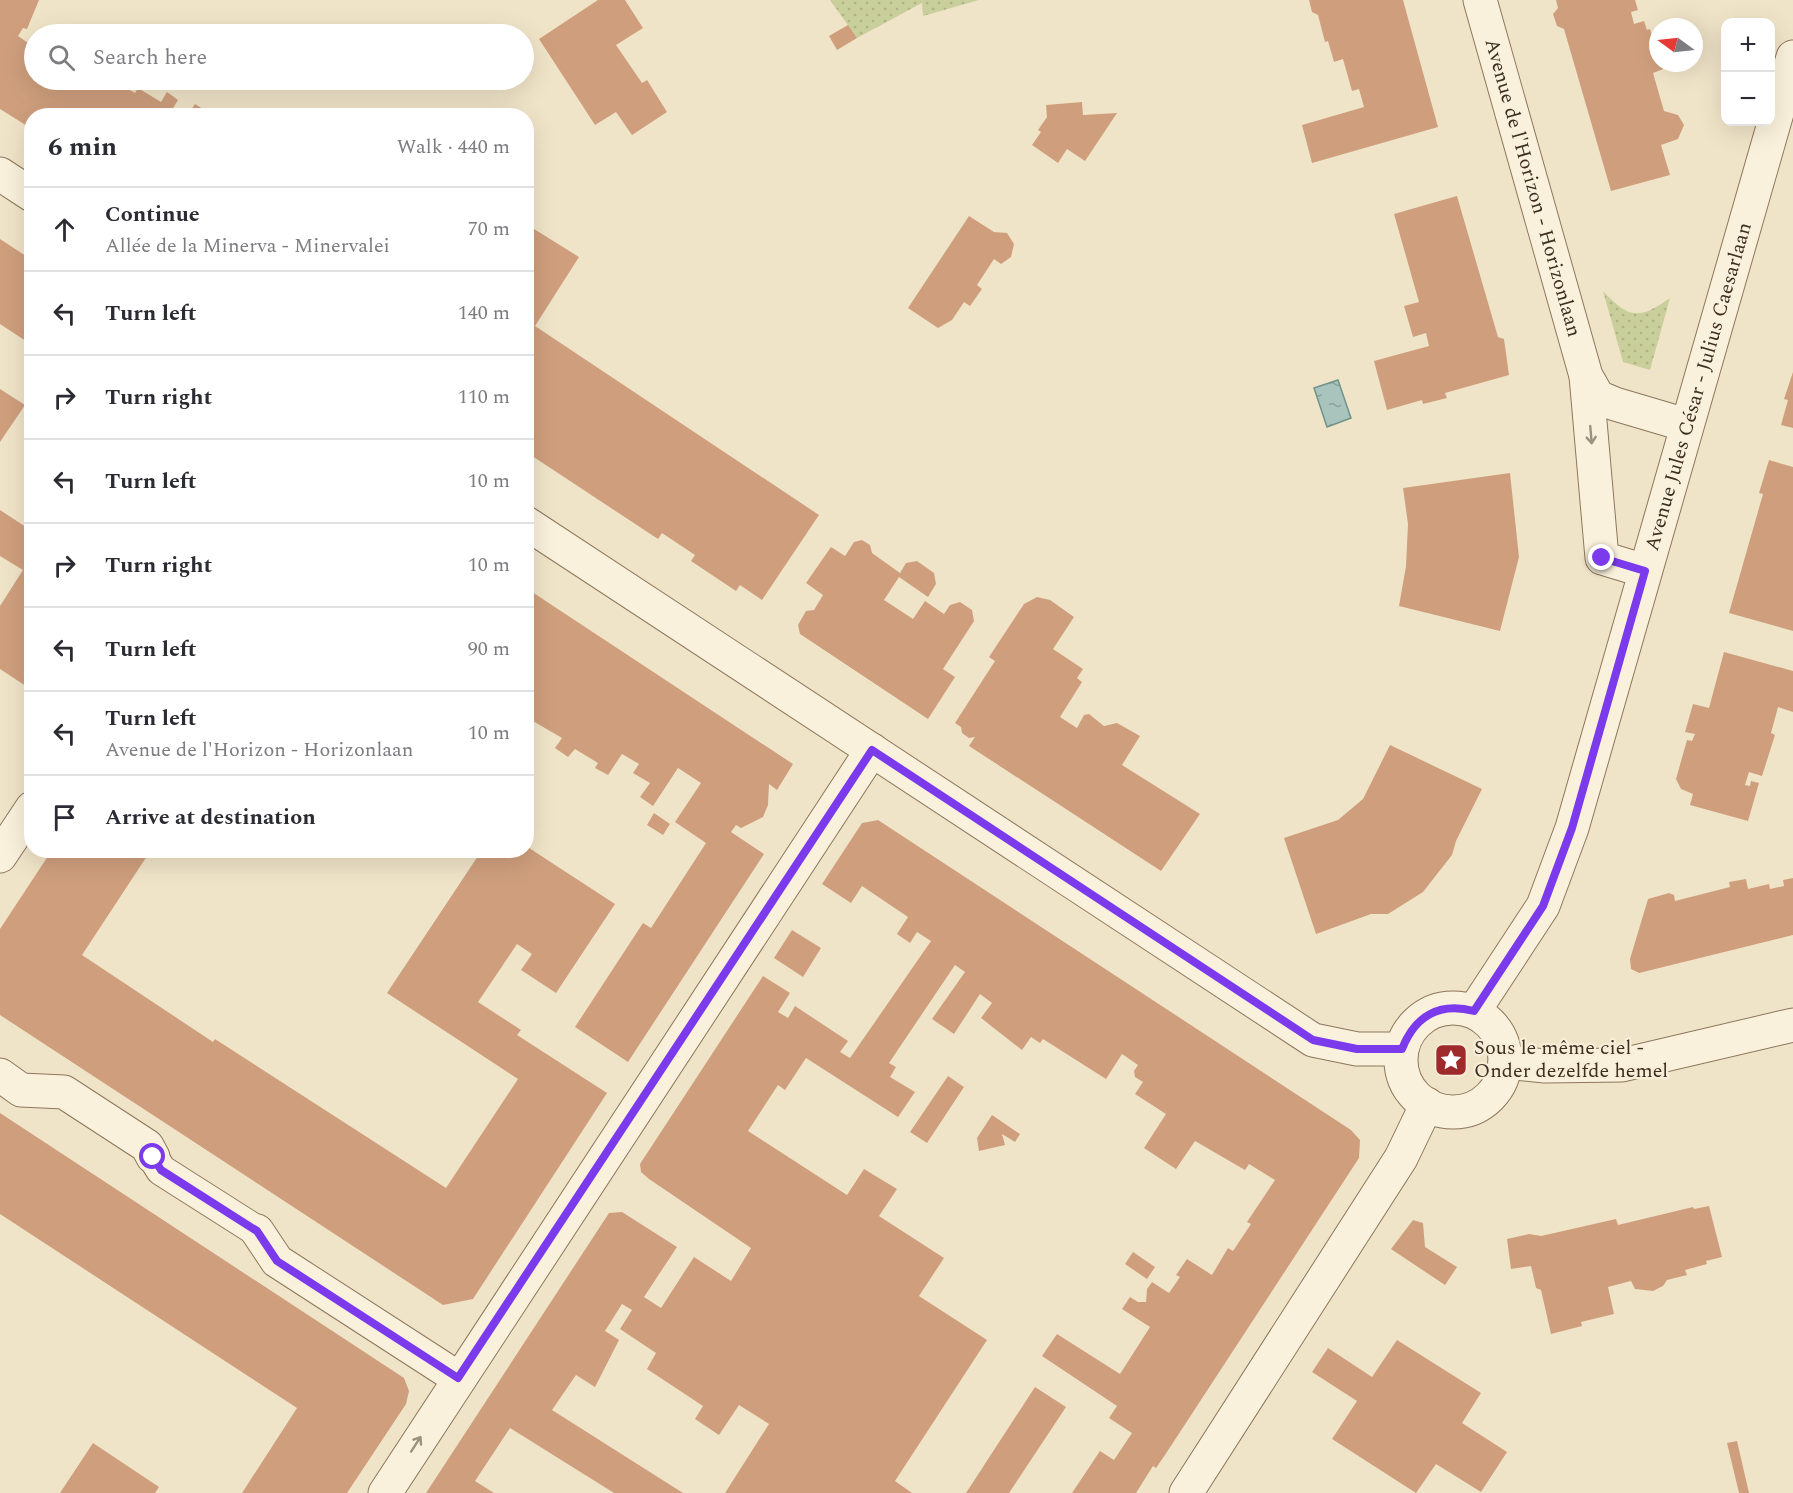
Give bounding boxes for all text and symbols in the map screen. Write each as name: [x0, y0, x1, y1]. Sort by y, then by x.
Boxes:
north arrow: [1649, 18, 1703, 72]
map controls: [1721, 18, 1775, 126]
button: +: [1721, 18, 1775, 72]
search box: [24, 24, 534, 90]
street label: Avenue de l'Horizon - Horizonlaan: [1477, 35, 1589, 340]
icon: search: [45, 41, 78, 74]
text: Search here: [93, 41, 207, 74]
button: −: [1721, 72, 1775, 126]
text: 6 min: [48, 127, 117, 167]
text: Walk · 440 m: [397, 132, 510, 162]
text: Continue: [105, 198, 200, 231]
icon: ahead: [48, 213, 81, 246]
text: 70 m: [468, 214, 510, 244]
street label: Avenue Jules César - Julius Caesarlaan: [1637, 219, 1760, 554]
text: Allée de la Minerva - Minervalei: [105, 231, 390, 261]
icon: left: [48, 297, 81, 330]
text: Turn left: [105, 297, 197, 330]
text: 140 m: [458, 298, 510, 328]
icon: right: [48, 381, 81, 414]
text: Turn right: [105, 381, 212, 414]
text: 110 m: [458, 382, 510, 412]
one-way arrow: [1586, 424, 1597, 444]
icon: left: [48, 465, 81, 498]
text: Turn left: [105, 465, 197, 498]
text: 10 m: [468, 466, 510, 496]
route end: [1588, 544, 1614, 570]
icon: right: [48, 549, 81, 582]
text: Turn right: [105, 549, 212, 582]
text: 10 m: [468, 550, 510, 580]
icon: left: [48, 633, 81, 666]
text: Turn left: [105, 633, 197, 666]
text: 90 m: [468, 634, 510, 664]
text: Turn left: [105, 702, 197, 735]
icon: left: [48, 717, 81, 750]
text: 10 m: [468, 718, 510, 748]
text: Avenue de l'Horizon - Horizonlaan: [105, 735, 414, 765]
icon: arrive: [48, 801, 81, 834]
text: Arrive at destination: [105, 801, 316, 834]
place label: Sous le même ciel - Onder dezelfde hemel: [1474, 1033, 1668, 1086]
place icon: Sous le même ciel - Onder dezelfde hemel: [1433, 1042, 1469, 1078]
route start: [139, 1143, 165, 1169]
one-way arrow: [411, 1436, 423, 1453]

